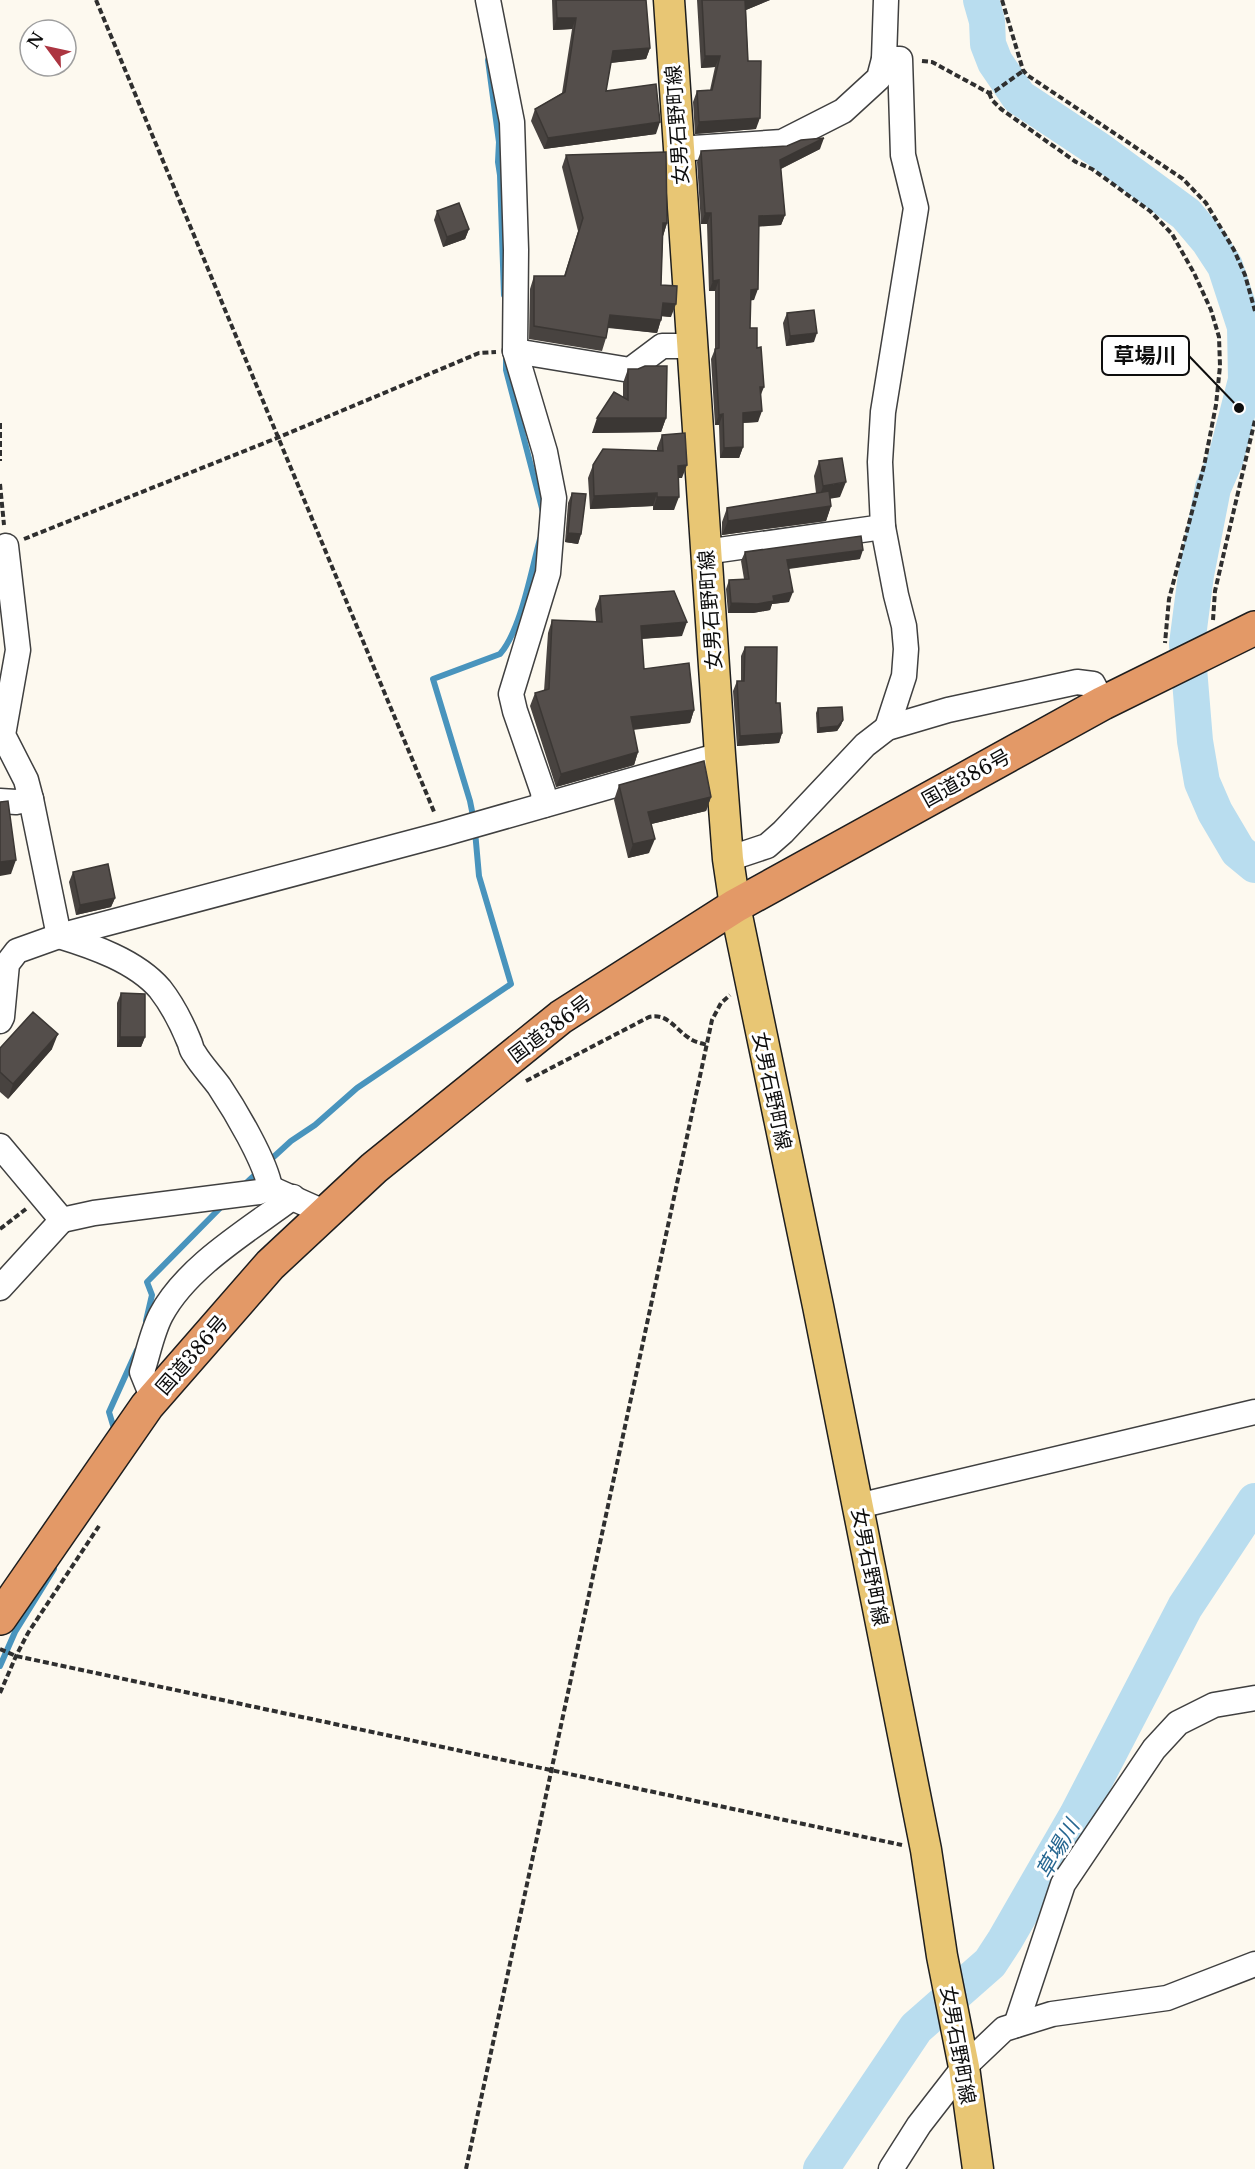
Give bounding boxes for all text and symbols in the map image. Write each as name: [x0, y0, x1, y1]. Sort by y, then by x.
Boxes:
north arrow: [18, 18, 78, 78]
text: N: [23, 28, 48, 52]
street label: 女男石野町線: [661, 64, 693, 186]
callout: 草場川: [1102, 336, 1189, 375]
text: 草場川: [1114, 343, 1177, 369]
street label: 女男石野町線: [694, 549, 726, 671]
street label: 国道386号: [918, 744, 1014, 812]
street label: 国道386号: [504, 990, 596, 1068]
street label: 女男石野町線: [748, 1030, 796, 1152]
street label: 国道386号: [151, 1310, 233, 1400]
street label: 女男石野町線: [847, 1506, 893, 1628]
water label: 草場川: [1031, 1813, 1086, 1883]
street label: 女男石野町線: [936, 1984, 980, 2106]

